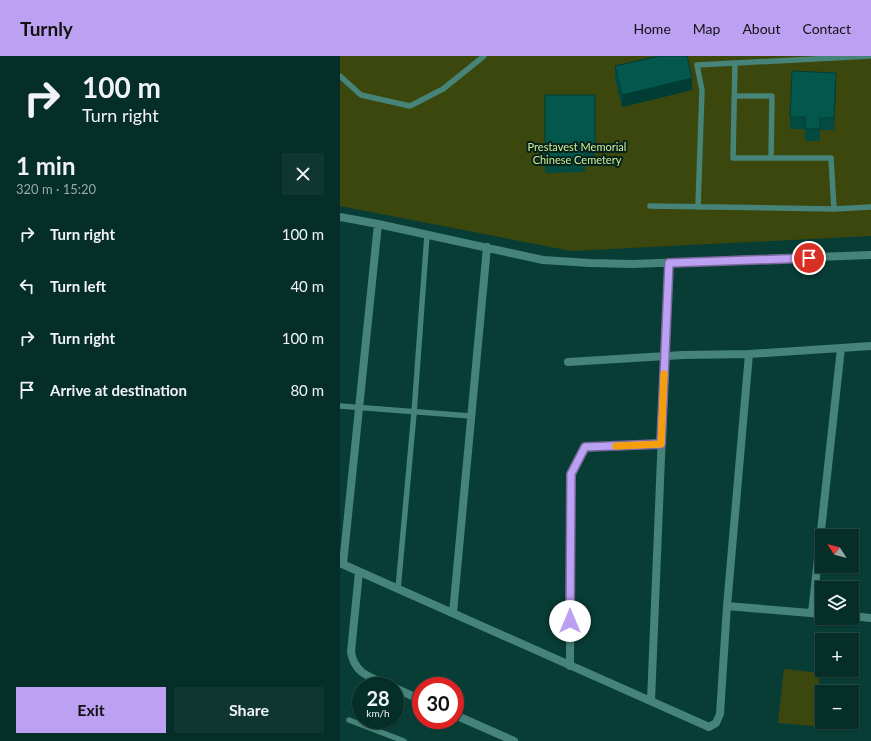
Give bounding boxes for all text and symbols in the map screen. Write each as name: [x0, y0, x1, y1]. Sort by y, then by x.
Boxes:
text: Turnly: [20, 17, 73, 40]
text: Home: [633, 20, 671, 37]
text: Map: [693, 20, 720, 37]
text: About: [742, 20, 780, 37]
text: Contact: [802, 20, 851, 37]
text: 100 m: [82, 70, 161, 104]
icon: right: [16, 72, 68, 124]
text: Turn right: [82, 104, 159, 126]
park label: Prestavest Memorial Chinese Cemetery: [528, 140, 626, 166]
text: 1 min: [16, 151, 76, 180]
button: close: [282, 153, 324, 195]
text: 320 m · 15:20: [16, 181, 96, 197]
icon: right: [16, 223, 38, 245]
text: Turn right: [50, 225, 115, 243]
text: 100 m: [282, 225, 324, 243]
pin: [792, 241, 826, 275]
icon: arrive: [798, 247, 820, 269]
icon: left: [16, 275, 38, 297]
text: Turn left: [50, 277, 106, 295]
text: 40 m: [290, 277, 324, 295]
icon: right: [16, 327, 38, 349]
text: Turn right: [50, 329, 115, 347]
text: 100 m: [282, 329, 324, 347]
icon: arrive: [16, 379, 38, 401]
text: Arrive at destination: [50, 381, 187, 399]
text: 80 m: [290, 381, 324, 399]
north arrow: [815, 529, 859, 573]
map controls: [815, 529, 859, 729]
button: layers: [815, 581, 859, 625]
position arrow: [549, 600, 591, 642]
button: +: [815, 633, 859, 677]
speed limit sign: 30: [412, 677, 464, 729]
button: −: [815, 685, 859, 729]
text: 28: [366, 686, 390, 710]
button: Exit: [16, 687, 166, 733]
button: Share: [174, 687, 324, 733]
text: km/h: [366, 707, 390, 719]

